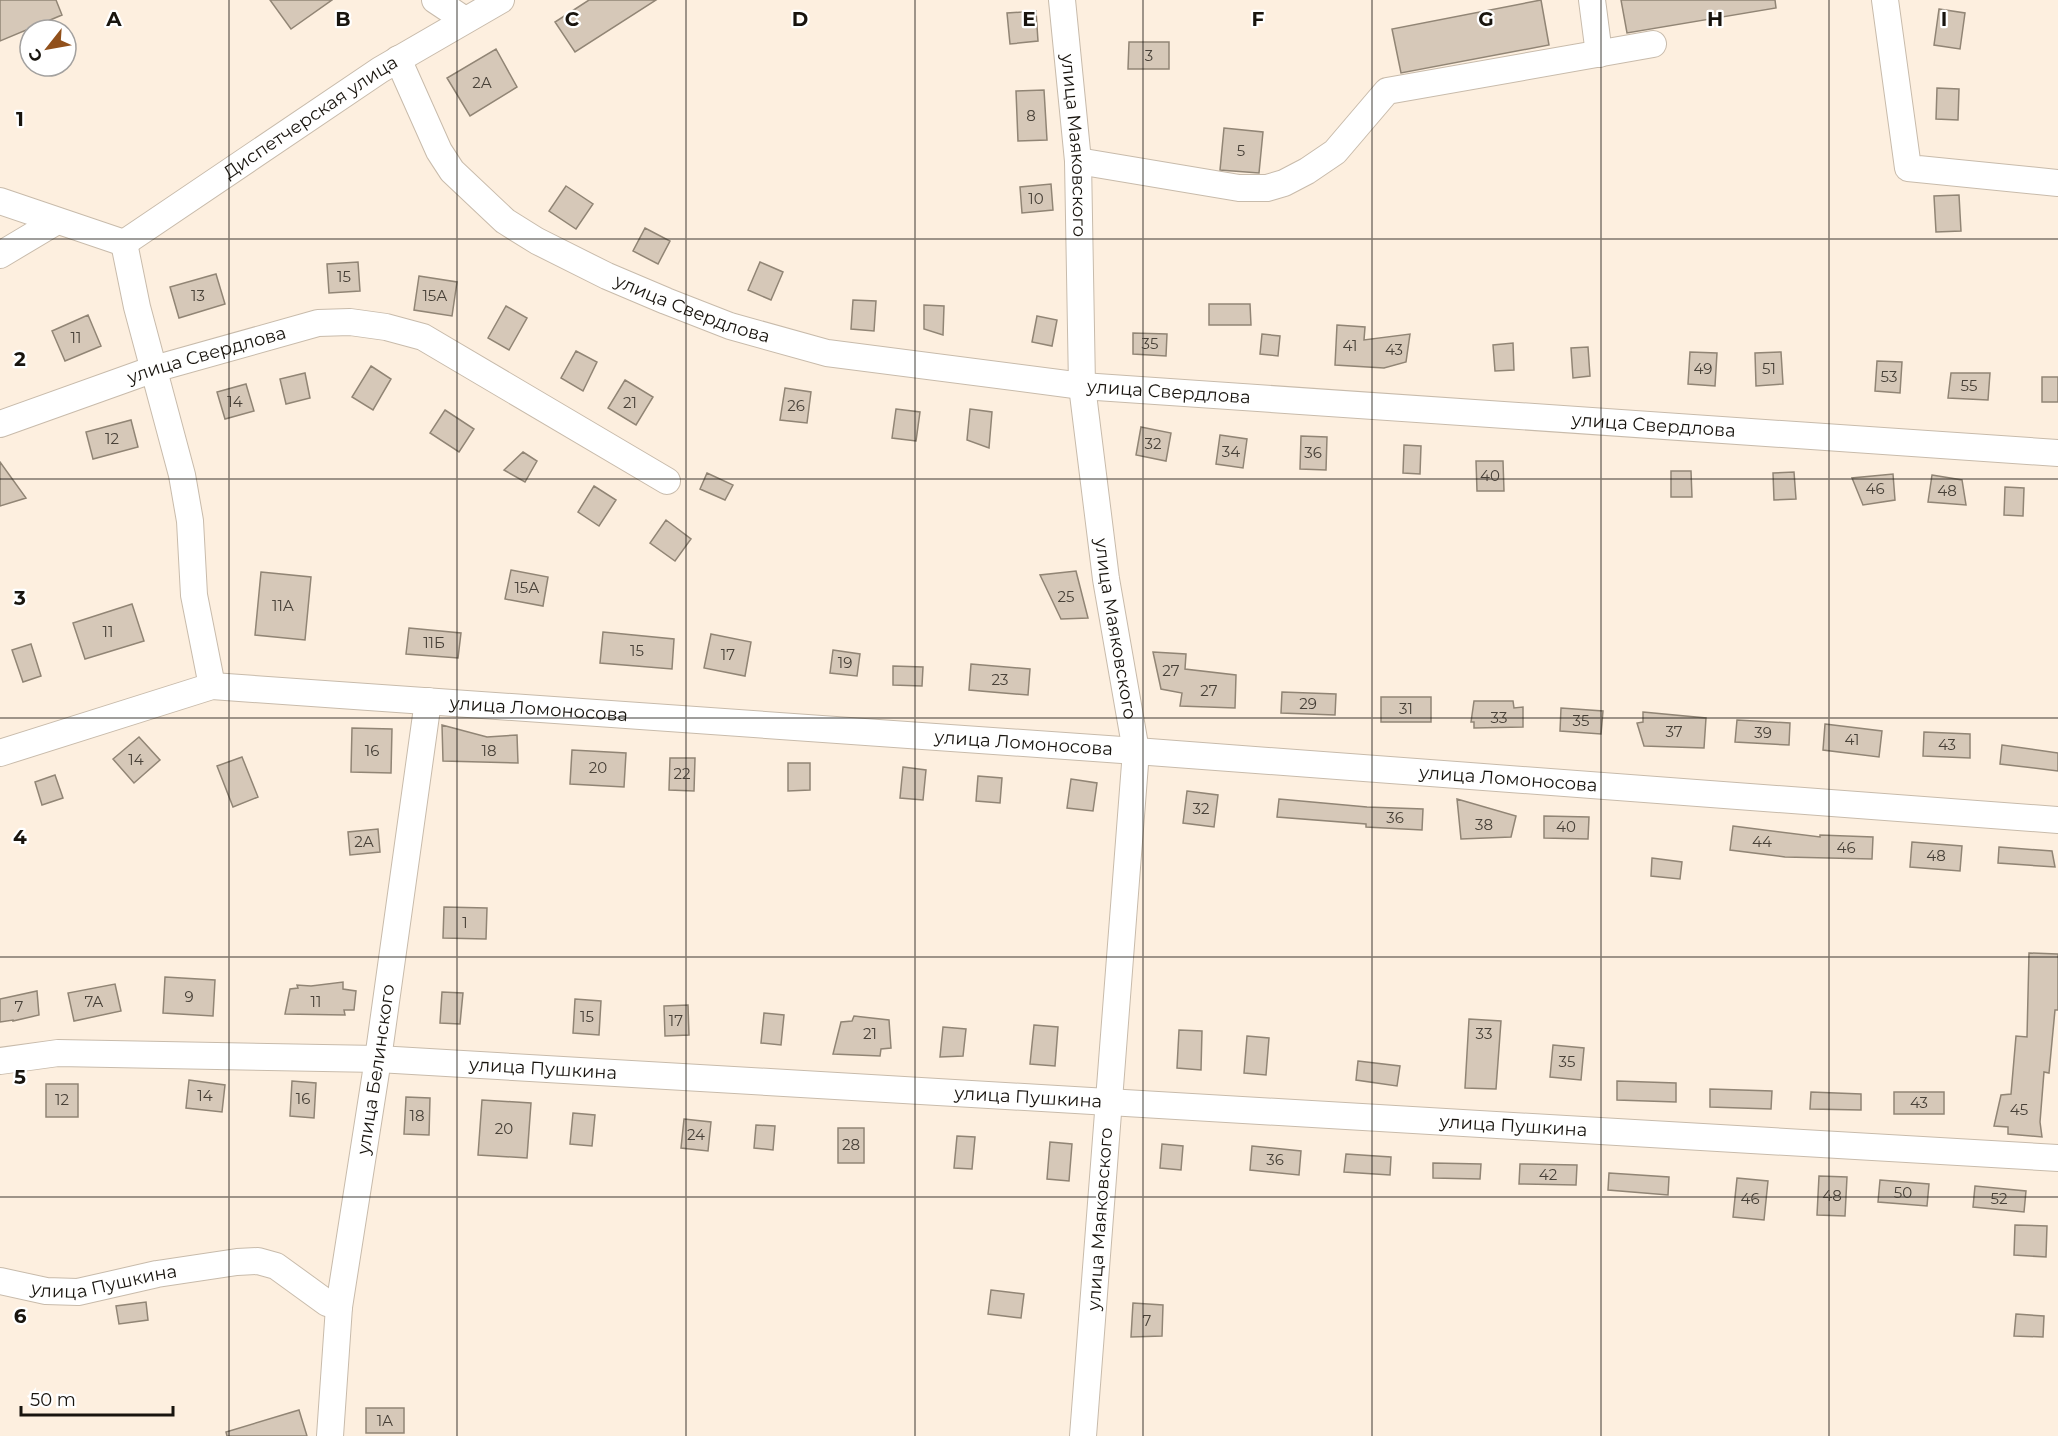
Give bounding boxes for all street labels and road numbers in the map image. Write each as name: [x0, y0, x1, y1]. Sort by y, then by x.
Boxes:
street label: Диспетчерская улица: [219, 51, 402, 184]
street label: улица Маяковского: [1056, 52, 1090, 237]
street label: улица Свердлова: [610, 269, 772, 348]
street label: улица Свердлова: [123, 322, 288, 389]
street label: улица Свердлова: [1085, 375, 1251, 409]
street label: улица Свердлова: [1570, 409, 1736, 442]
street label: улица Маяковского: [1090, 536, 1141, 721]
street label: улица Ломоносова: [448, 692, 629, 726]
street label: улица Ломоносова: [933, 726, 1114, 760]
street label: улица Ломоносова: [1417, 761, 1598, 797]
street label: улица Белинского: [352, 982, 399, 1157]
street label: улица Пушкина: [468, 1053, 618, 1084]
street label: улица Пушкина: [953, 1082, 1103, 1113]
street label: улица Пушкина: [1438, 1111, 1588, 1141]
street label: улица Маяковского: [1083, 1127, 1117, 1312]
street label: улица Пушкина: [28, 1260, 178, 1303]

